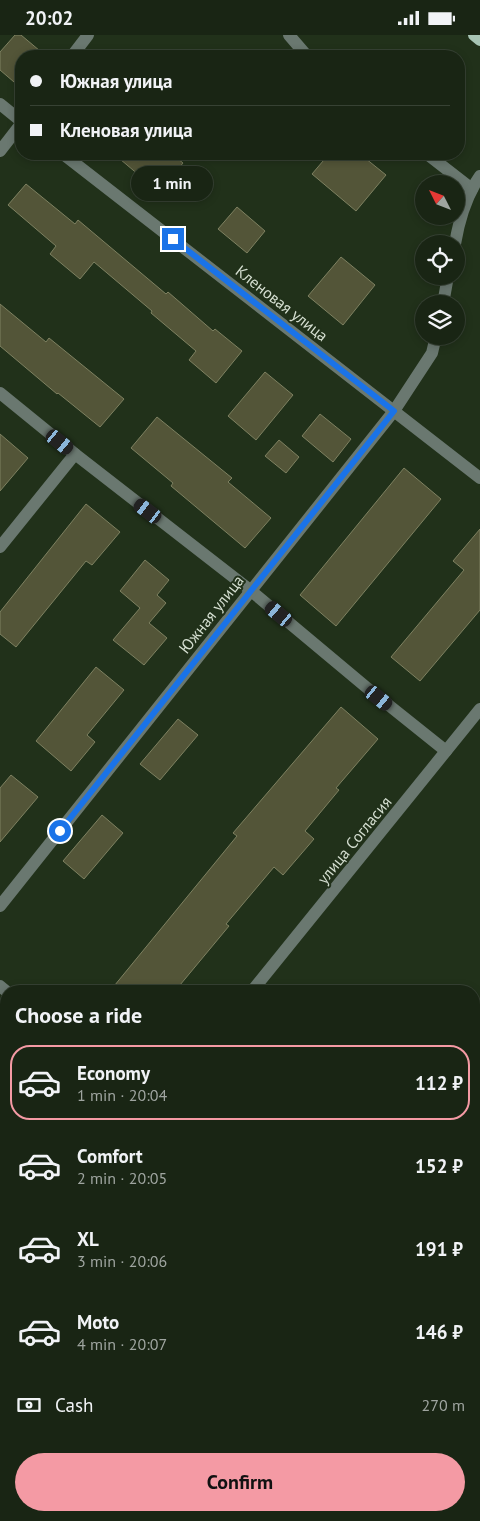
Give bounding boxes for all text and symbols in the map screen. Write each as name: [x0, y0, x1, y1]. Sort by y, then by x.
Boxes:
text: 20:02: [25, 6, 73, 30]
text: Южная улица: [60, 69, 172, 93]
text: Кленовая улица: [60, 118, 193, 142]
callout: 1 min: [132, 167, 214, 201]
text: 1 min: [152, 173, 192, 193]
north arrow: [415, 175, 465, 225]
map controls: [415, 175, 465, 345]
route end: [162, 228, 184, 250]
button: locate: [415, 235, 465, 285]
street label: Кленовая улица: [232, 261, 332, 345]
button: layers: [415, 295, 465, 345]
car: [43, 427, 76, 457]
car: [131, 496, 164, 526]
street label: Южная улица: [174, 571, 248, 657]
car: [262, 599, 295, 629]
car: [362, 683, 395, 713]
street label: улица Согласия: [312, 792, 396, 888]
route start: [49, 820, 71, 842]
text: Choose a ride: [15, 1001, 142, 1029]
icon: car: [17, 1060, 62, 1105]
text: Economy: [77, 1061, 150, 1085]
text: 112 ₽: [415, 1071, 463, 1095]
text: 1 min · 20:04: [77, 1085, 167, 1105]
icon: car: [17, 1143, 62, 1188]
text: Comfort: [77, 1144, 143, 1168]
text: 152 ₽: [415, 1154, 463, 1178]
text: 2 min · 20:05: [77, 1168, 167, 1188]
icon: car: [17, 1226, 62, 1271]
text: XL: [77, 1227, 99, 1251]
text: 191 ₽: [415, 1237, 463, 1261]
text: 3 min · 20:06: [77, 1251, 167, 1271]
icon: car: [17, 1309, 62, 1354]
text: Moto: [77, 1310, 119, 1334]
text: 146 ₽: [415, 1320, 463, 1344]
text: 4 min · 20:07: [77, 1334, 167, 1354]
icon: cash: [15, 1391, 43, 1419]
text: Cash: [55, 1393, 93, 1417]
text: 270 m: [422, 1395, 465, 1415]
button: Confirm: [15, 1453, 465, 1511]

